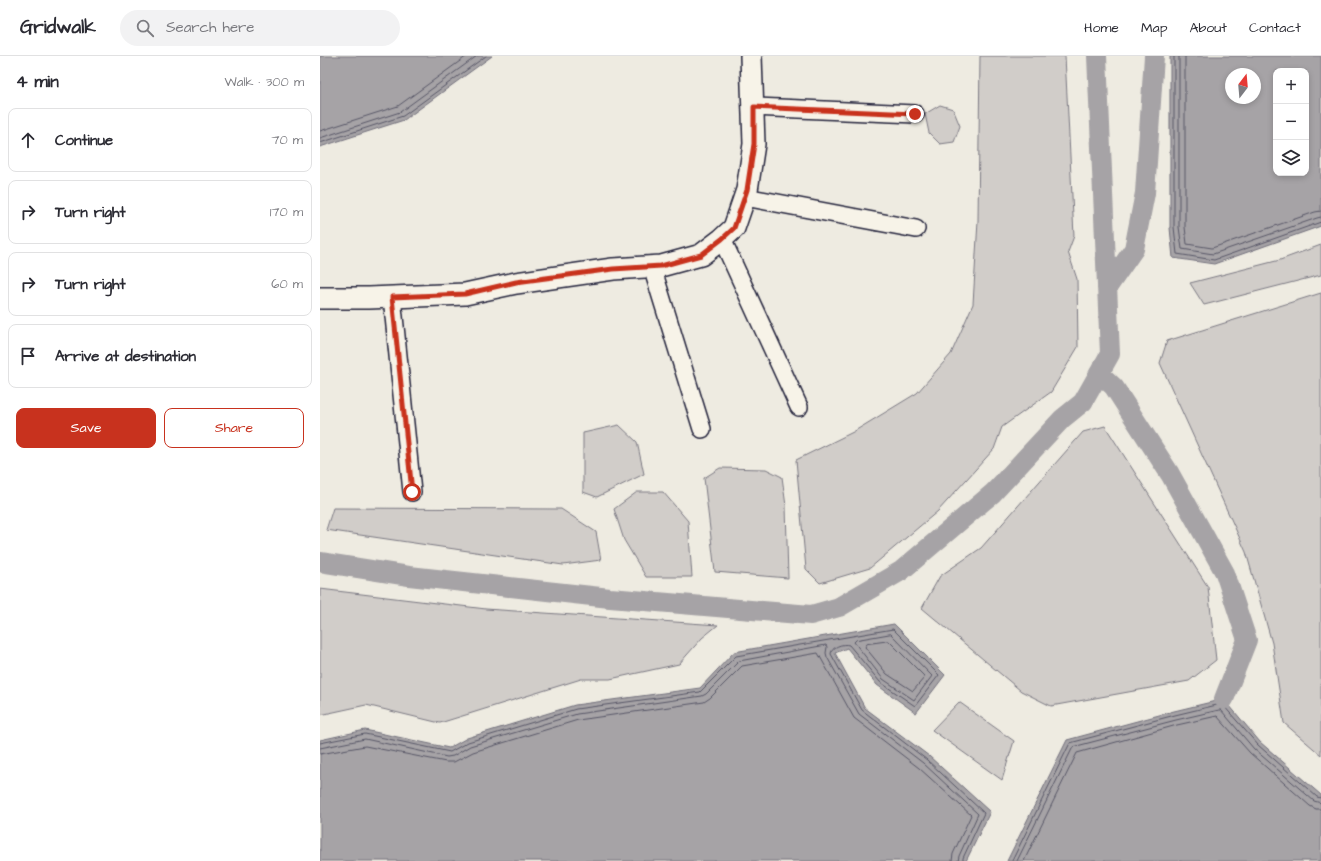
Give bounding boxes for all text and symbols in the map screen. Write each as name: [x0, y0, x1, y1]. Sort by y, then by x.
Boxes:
search box: [120, 10, 400, 46]
text: Gridwalk: [20, 14, 96, 41]
icon: search: [134, 17, 156, 39]
text: Search here: [166, 17, 254, 38]
text: Home: [1084, 18, 1119, 38]
text: Map: [1141, 18, 1167, 38]
text: About: [1189, 18, 1227, 38]
text: Contact: [1249, 18, 1301, 38]
north arrow: [1225, 68, 1261, 104]
map controls: [1273, 68, 1309, 176]
button: +: [1273, 68, 1309, 104]
text: 4 min: [16, 70, 59, 94]
text: Walk · 300 m: [225, 73, 304, 91]
button: −: [1273, 104, 1309, 140]
route end: [906, 105, 924, 123]
icon: ahead: [17, 129, 39, 151]
text: Continue: [55, 130, 113, 151]
text: 70 m: [271, 131, 303, 149]
button: layers: [1273, 140, 1309, 176]
icon: right: [17, 201, 39, 223]
text: Turn right: [55, 202, 126, 223]
text: 170 m: [270, 203, 303, 221]
icon: right: [17, 273, 39, 295]
text: Turn right: [55, 274, 126, 295]
text: 60 m: [271, 275, 303, 293]
icon: arrive: [17, 345, 39, 367]
text: Arrive at destination: [55, 346, 196, 367]
button: Save: [16, 408, 156, 448]
button: Share: [164, 408, 304, 448]
route start: [403, 483, 421, 501]

